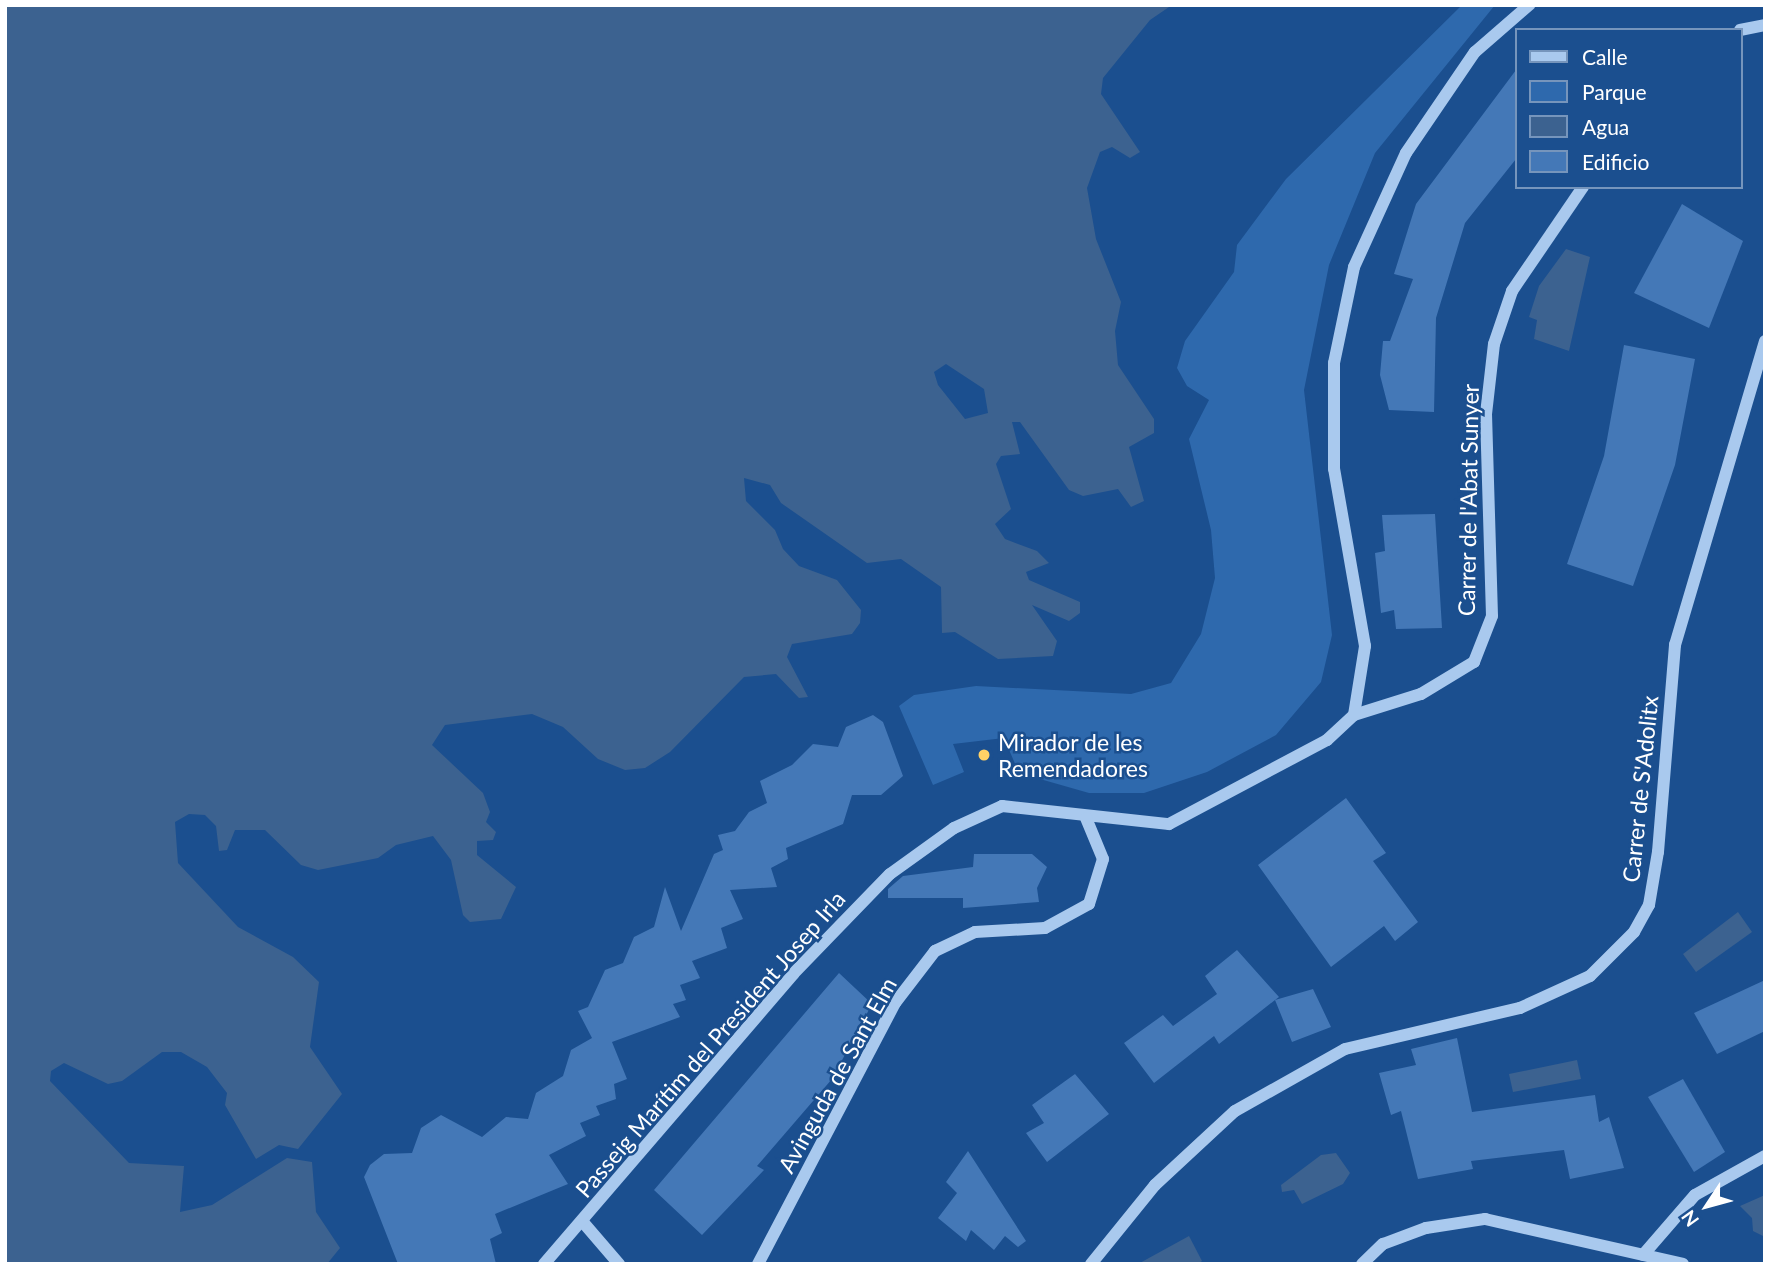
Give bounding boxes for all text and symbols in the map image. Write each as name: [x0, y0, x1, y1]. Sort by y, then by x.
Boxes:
legend: [1514, 28, 1742, 189]
text: Calle: [1582, 44, 1627, 69]
text: Parque: [1582, 79, 1647, 104]
text: Agua: [1582, 114, 1629, 139]
text: Edificio: [1582, 149, 1649, 174]
street label: Carrer de l'Abat Sunyer: [1452, 383, 1484, 617]
street label: Carrer de S'Adolitx: [1616, 694, 1664, 884]
place label: Mirador de les Remendadores: [998, 728, 1148, 782]
marker: Mirador de les Remendadores: [976, 747, 992, 763]
street label: Passeig Marítim del President Josep Irla: [569, 885, 851, 1203]
street label: Avinguda de Sant Elm: [772, 973, 902, 1177]
north arrow: [1672, 1171, 1742, 1241]
text: N: [1676, 1206, 1703, 1231]

